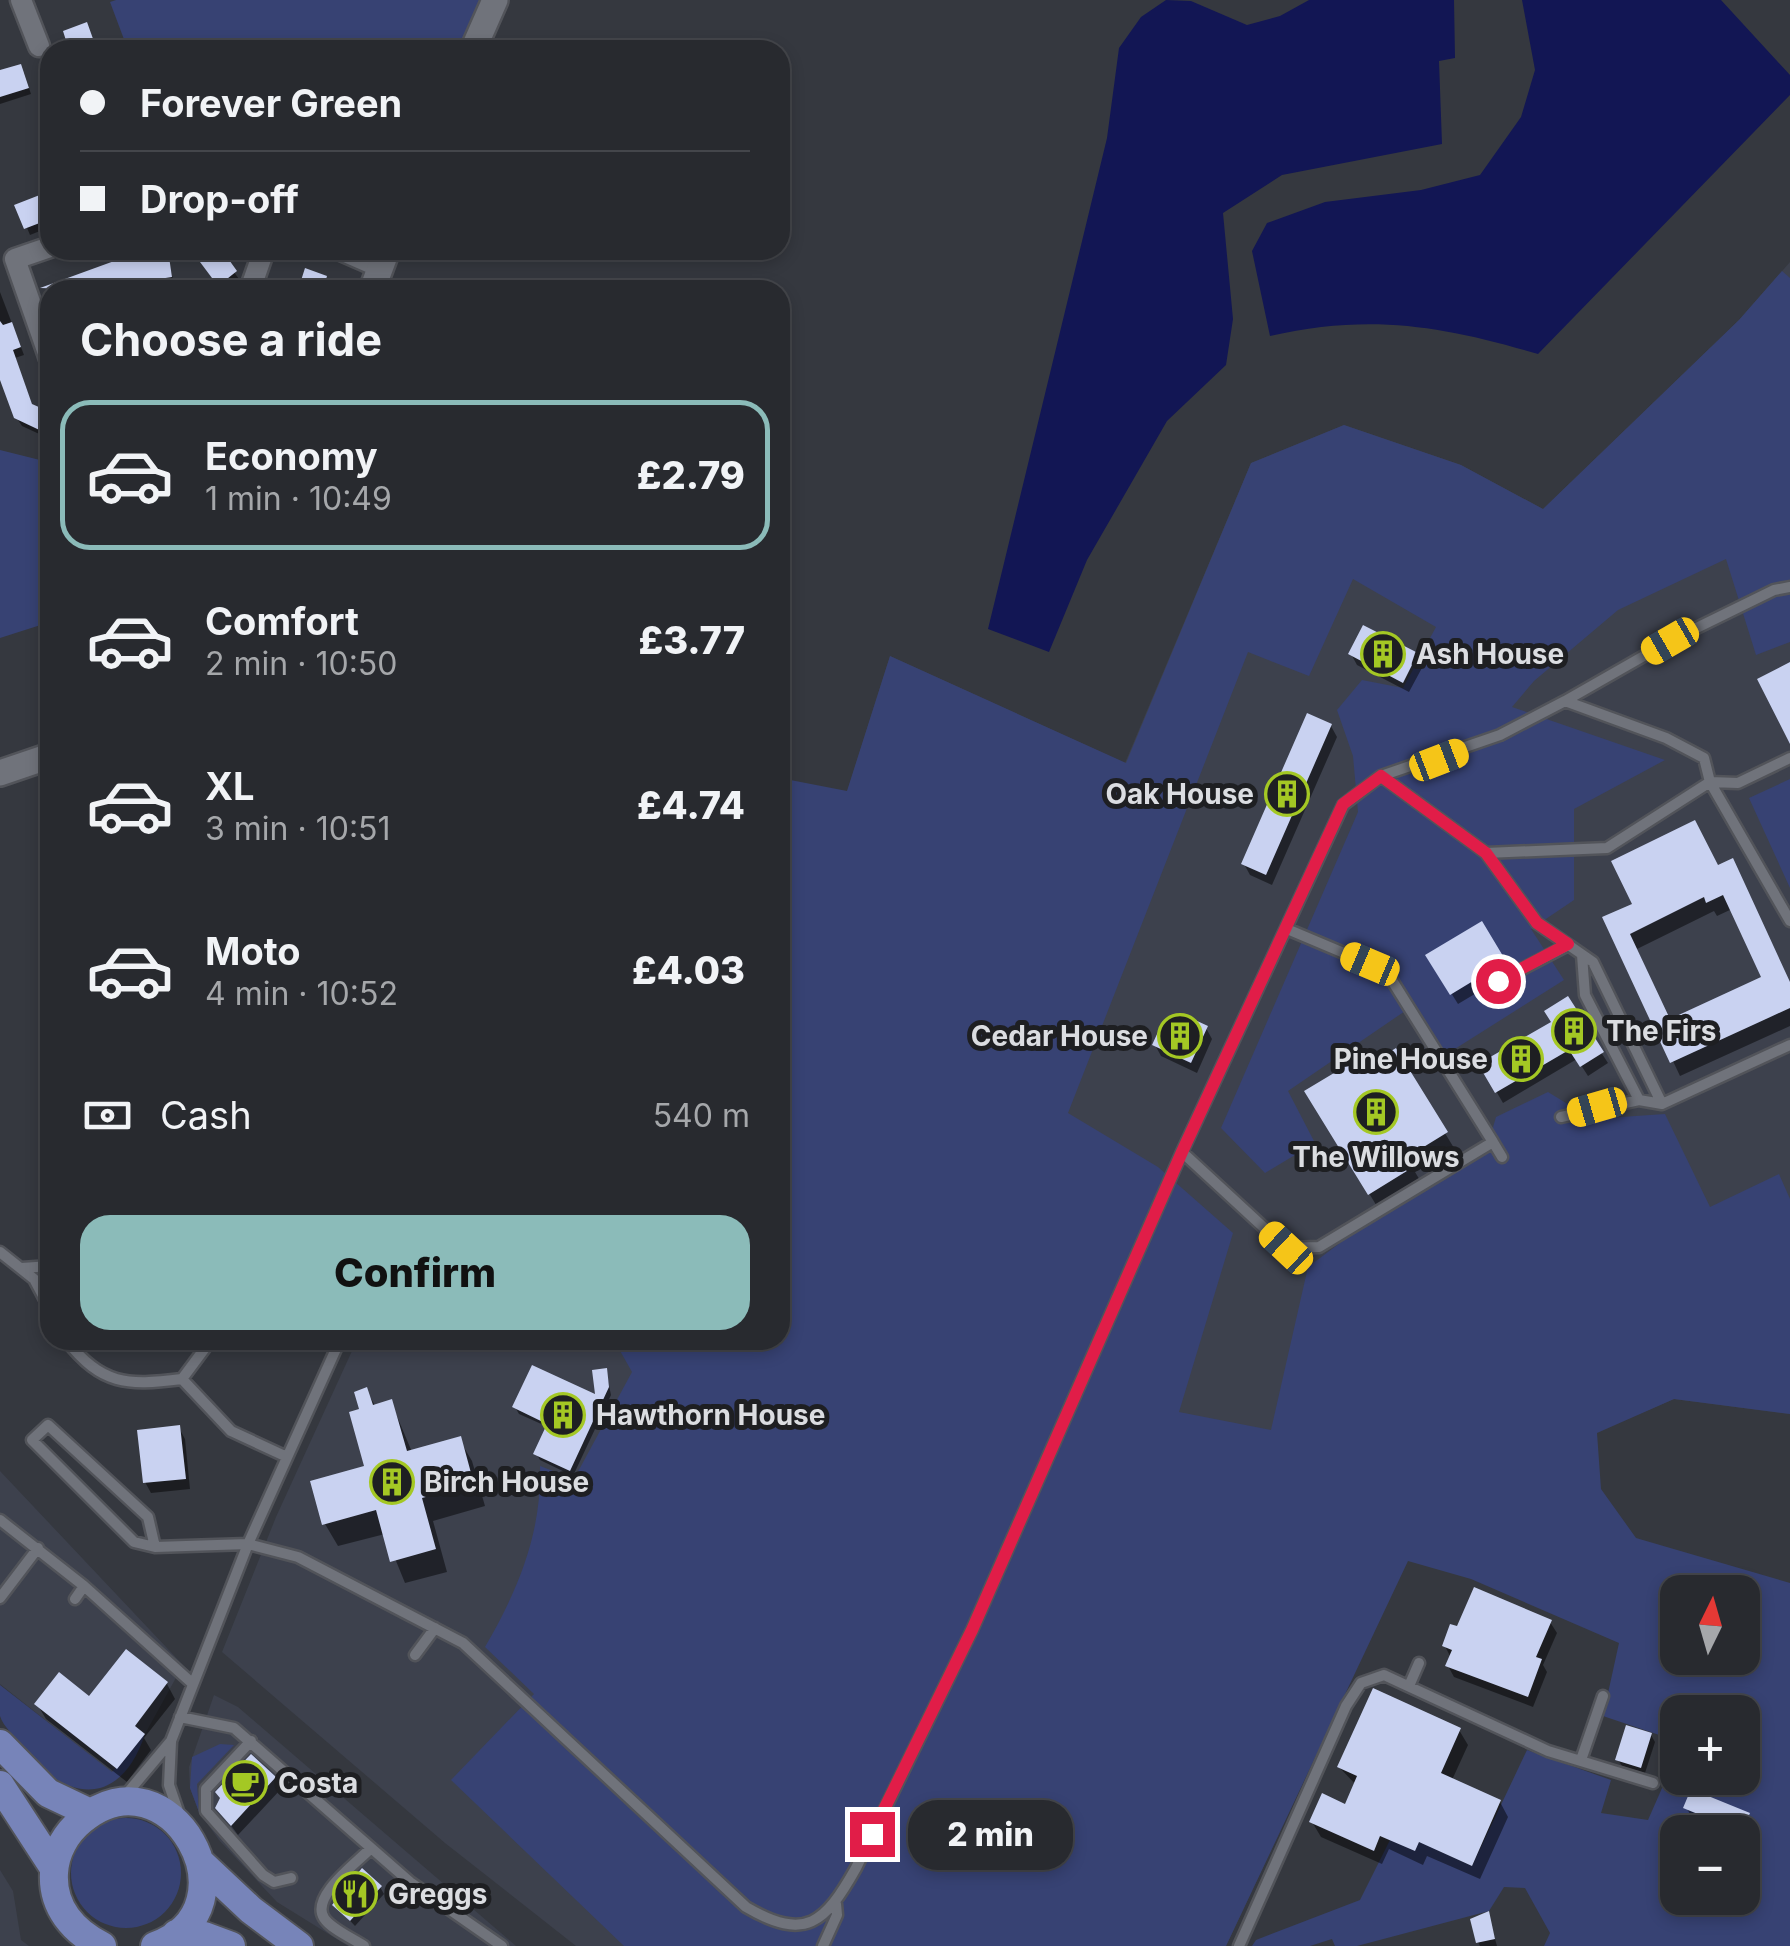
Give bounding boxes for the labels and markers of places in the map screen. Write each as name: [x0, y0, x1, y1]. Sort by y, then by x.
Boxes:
building icon: Ash House: [1360, 631, 1406, 677]
place label: Ash House: [1416, 637, 1564, 671]
building icon: Oak House: [1264, 771, 1310, 817]
place label: Oak House: [1105, 777, 1254, 811]
building icon: The Firs: [1551, 1008, 1597, 1054]
building icon: Cedar House: [1157, 1013, 1203, 1059]
place label: The Firs: [1606, 1014, 1717, 1048]
place label: Cedar House: [971, 1019, 1148, 1053]
building icon: Pine House: [1498, 1036, 1544, 1082]
place label: Pine House: [1334, 1042, 1488, 1076]
building icon: The Willows: [1353, 1089, 1399, 1135]
place label: The Willows: [1292, 1140, 1460, 1174]
building icon: Hawthorn House: [540, 1392, 586, 1438]
place label: Hawthorn House: [596, 1398, 825, 1432]
building icon: Birch House: [369, 1459, 415, 1505]
place label: Birch House: [424, 1465, 589, 1499]
cafe icon: Costa: [222, 1760, 268, 1806]
place label: Costa: [278, 1766, 358, 1800]
restaurant icon: Greggs: [332, 1871, 378, 1917]
place label: Greggs: [388, 1877, 487, 1911]

